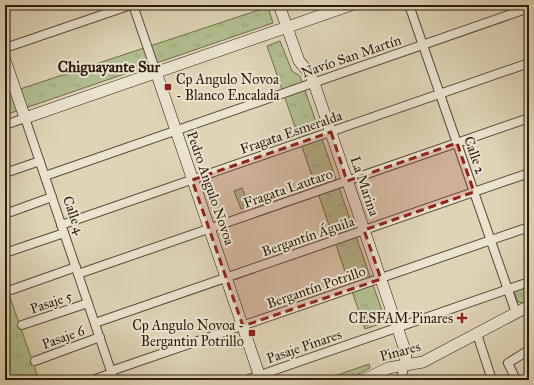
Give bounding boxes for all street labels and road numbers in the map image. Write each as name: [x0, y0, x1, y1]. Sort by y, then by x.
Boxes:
street label: Navío San Martín: [299, 31, 404, 82]
street label: Fragata Esmeralda: [238, 107, 345, 158]
street label: Pedro Angulo Novoa: [183, 129, 238, 247]
street label: Calle 2: [460, 134, 489, 176]
street label: La Marina: [346, 154, 383, 218]
street label: Fragata Lautaro: [241, 165, 335, 212]
street label: Calle 4: [59, 194, 88, 238]
street label: Bergantín Águila: [259, 211, 357, 260]
street label: Bergantín Potrillo: [265, 263, 368, 312]
street label: Pasaje 5: [28, 287, 75, 318]
street label: Pasaje 6: [40, 322, 88, 353]
street label: Pasaje Pinares: [264, 326, 344, 367]
street label: Pinares: [378, 338, 422, 365]

